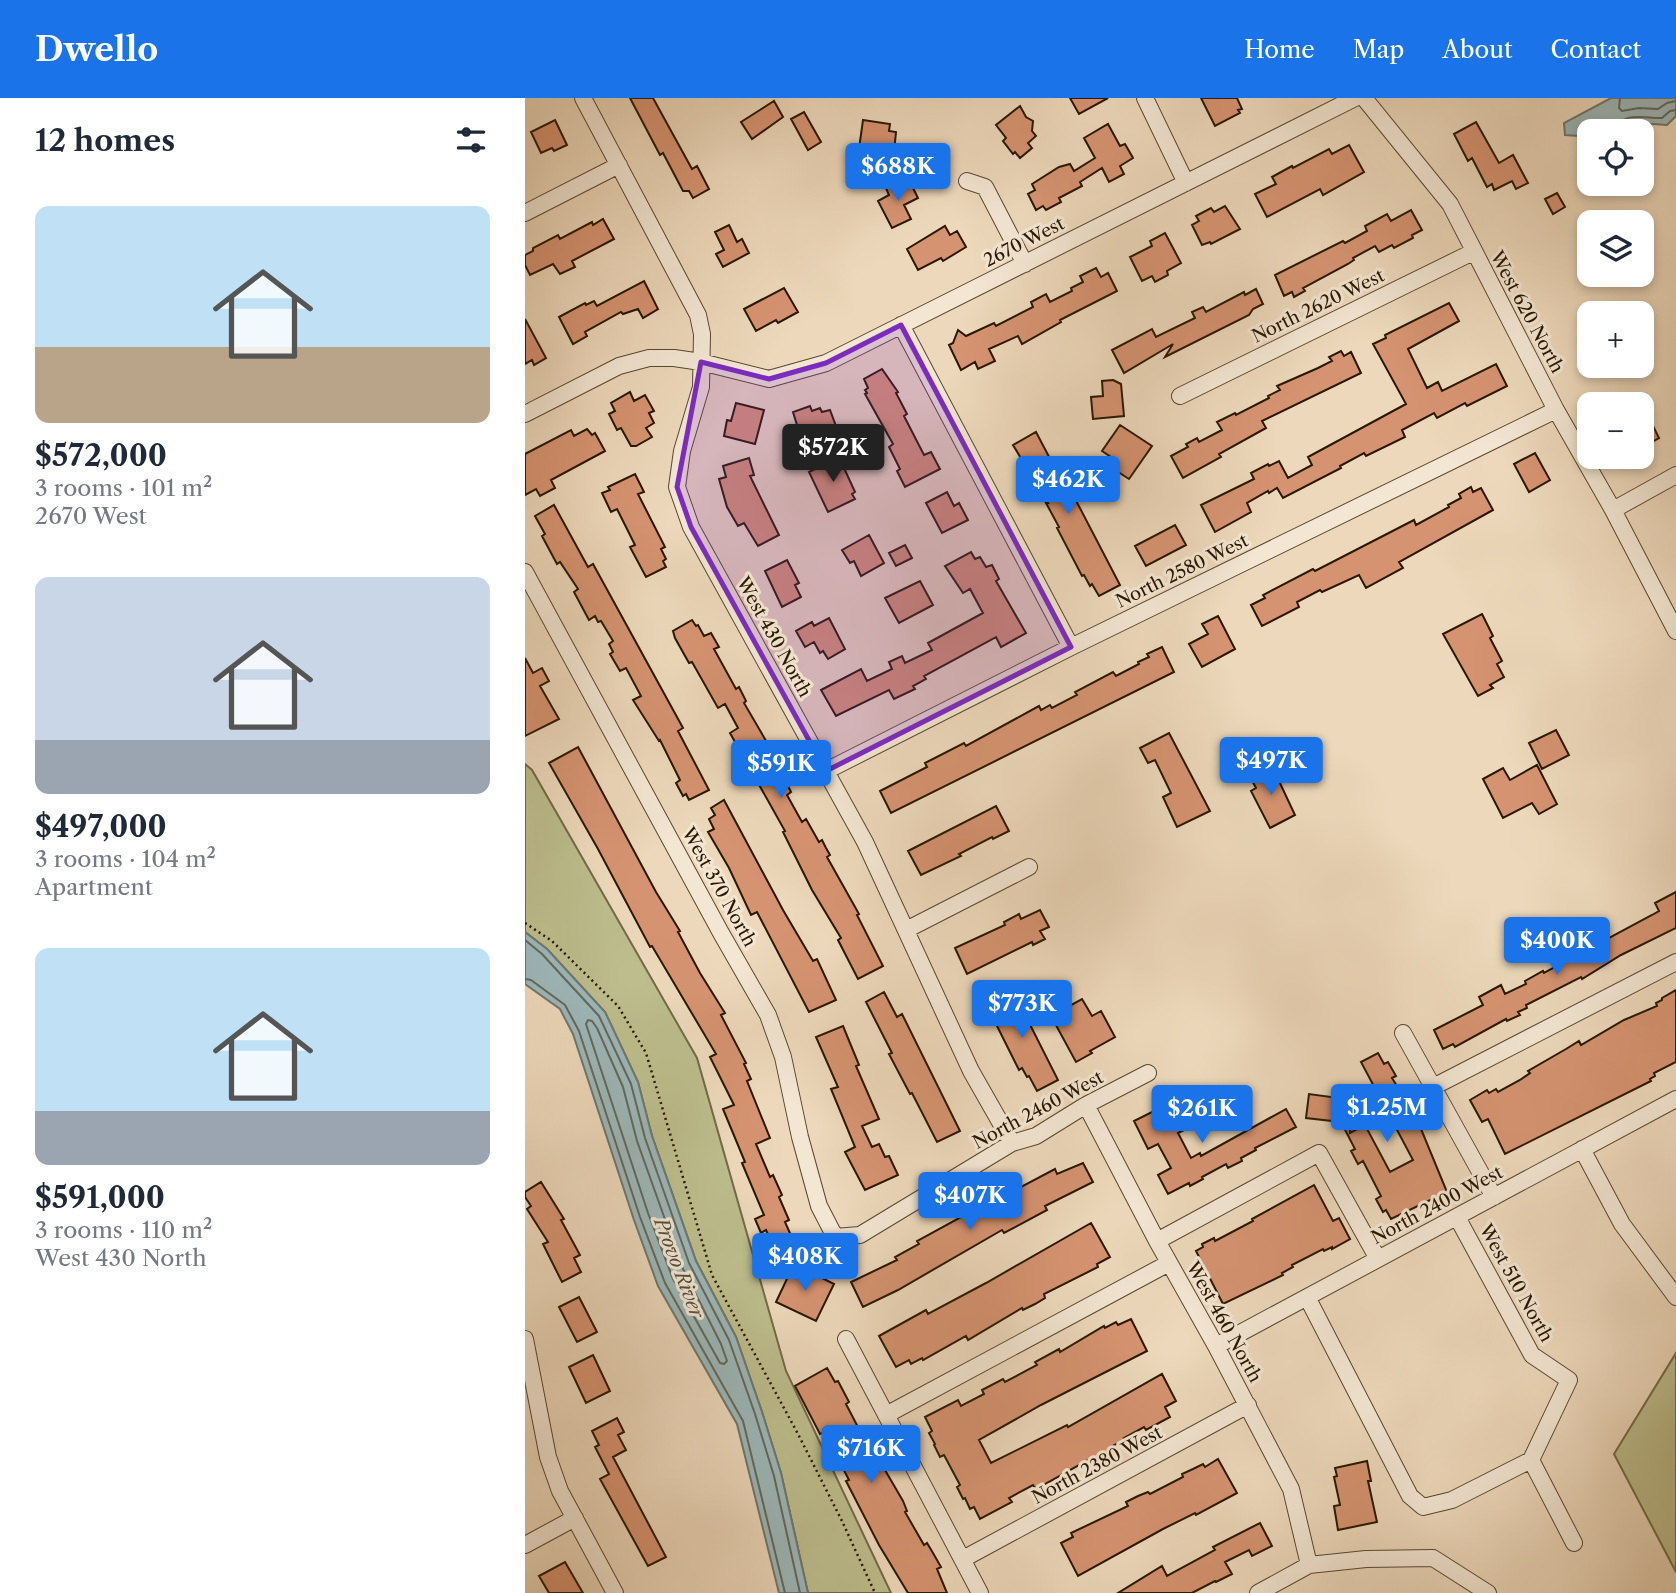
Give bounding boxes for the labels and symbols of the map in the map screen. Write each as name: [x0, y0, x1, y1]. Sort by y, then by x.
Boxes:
pin: $688K: [849, 144, 947, 203]
street label: 2670 West: [980, 212, 1069, 272]
street label: West 620 North: [1485, 246, 1568, 377]
street label: North 2620 West: [1248, 264, 1388, 348]
pin: $572K: [784, 424, 882, 484]
pin: $462K: [1019, 456, 1117, 516]
street label: North 2580 West: [1112, 529, 1252, 612]
street label: West 430 North: [731, 572, 816, 701]
pin: $497K: [1222, 738, 1320, 797]
pin: $591K: [732, 740, 830, 800]
street label: West 370 North: [677, 823, 761, 950]
pin: $400K: [1508, 918, 1606, 977]
pin: $773K: [973, 981, 1071, 1040]
street label: North 2460 West: [969, 1066, 1108, 1154]
pin: $1.25M: [1330, 1084, 1444, 1144]
pin: $261K: [1153, 1086, 1251, 1145]
street label: North 2400 West: [1368, 1161, 1507, 1249]
pin: $407K: [921, 1172, 1019, 1232]
water label: Provo River: [649, 1213, 709, 1322]
street label: West 510 North: [1474, 1219, 1557, 1346]
pin: $408K: [756, 1234, 854, 1293]
street label: West 460 North: [1181, 1257, 1266, 1386]
street label: North 2380 West: [1028, 1421, 1166, 1509]
pin: $716K: [822, 1426, 920, 1485]

